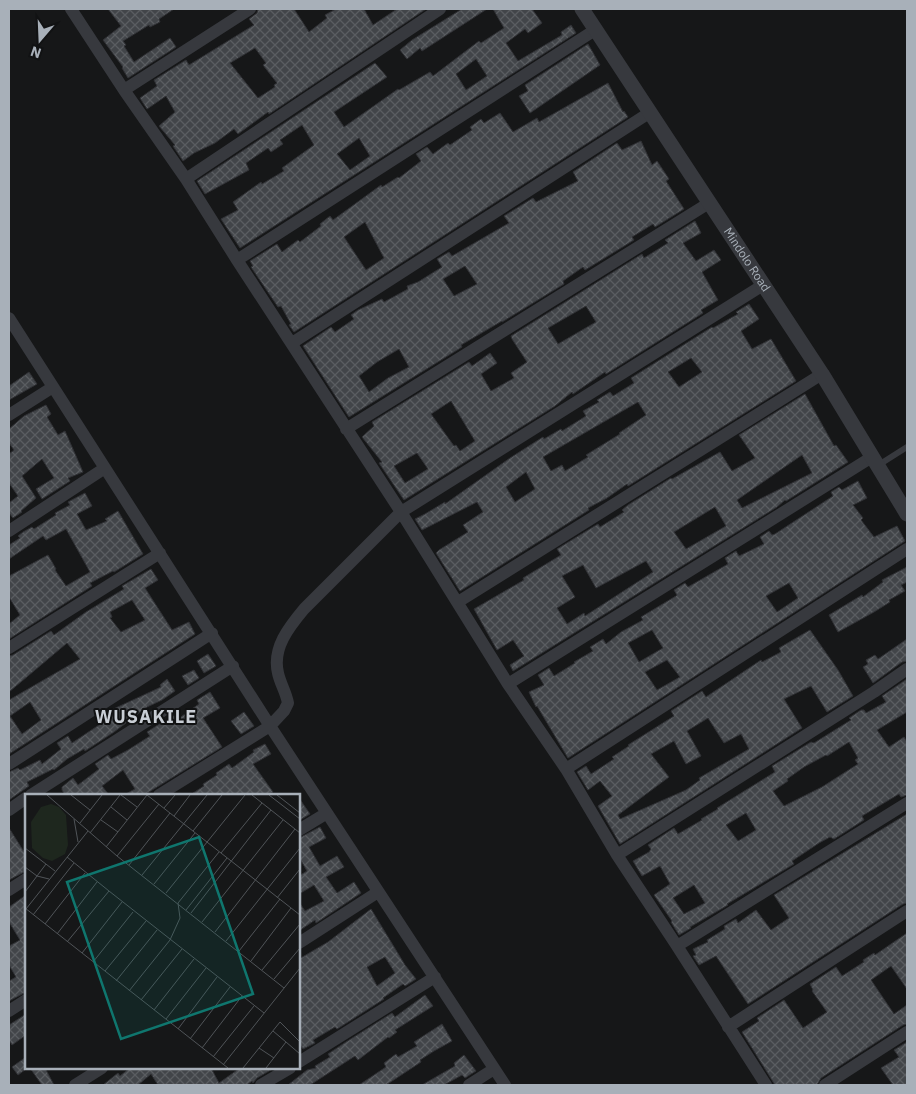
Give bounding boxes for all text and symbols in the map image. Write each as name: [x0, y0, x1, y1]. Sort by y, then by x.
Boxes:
north arrow: [15, 15, 65, 65]
text: N: [28, 42, 43, 62]
street label: Mindolo Road: [721, 224, 774, 294]
district label: WUSAKILE: [95, 705, 197, 728]
inset map: [25, 794, 300, 1069]

